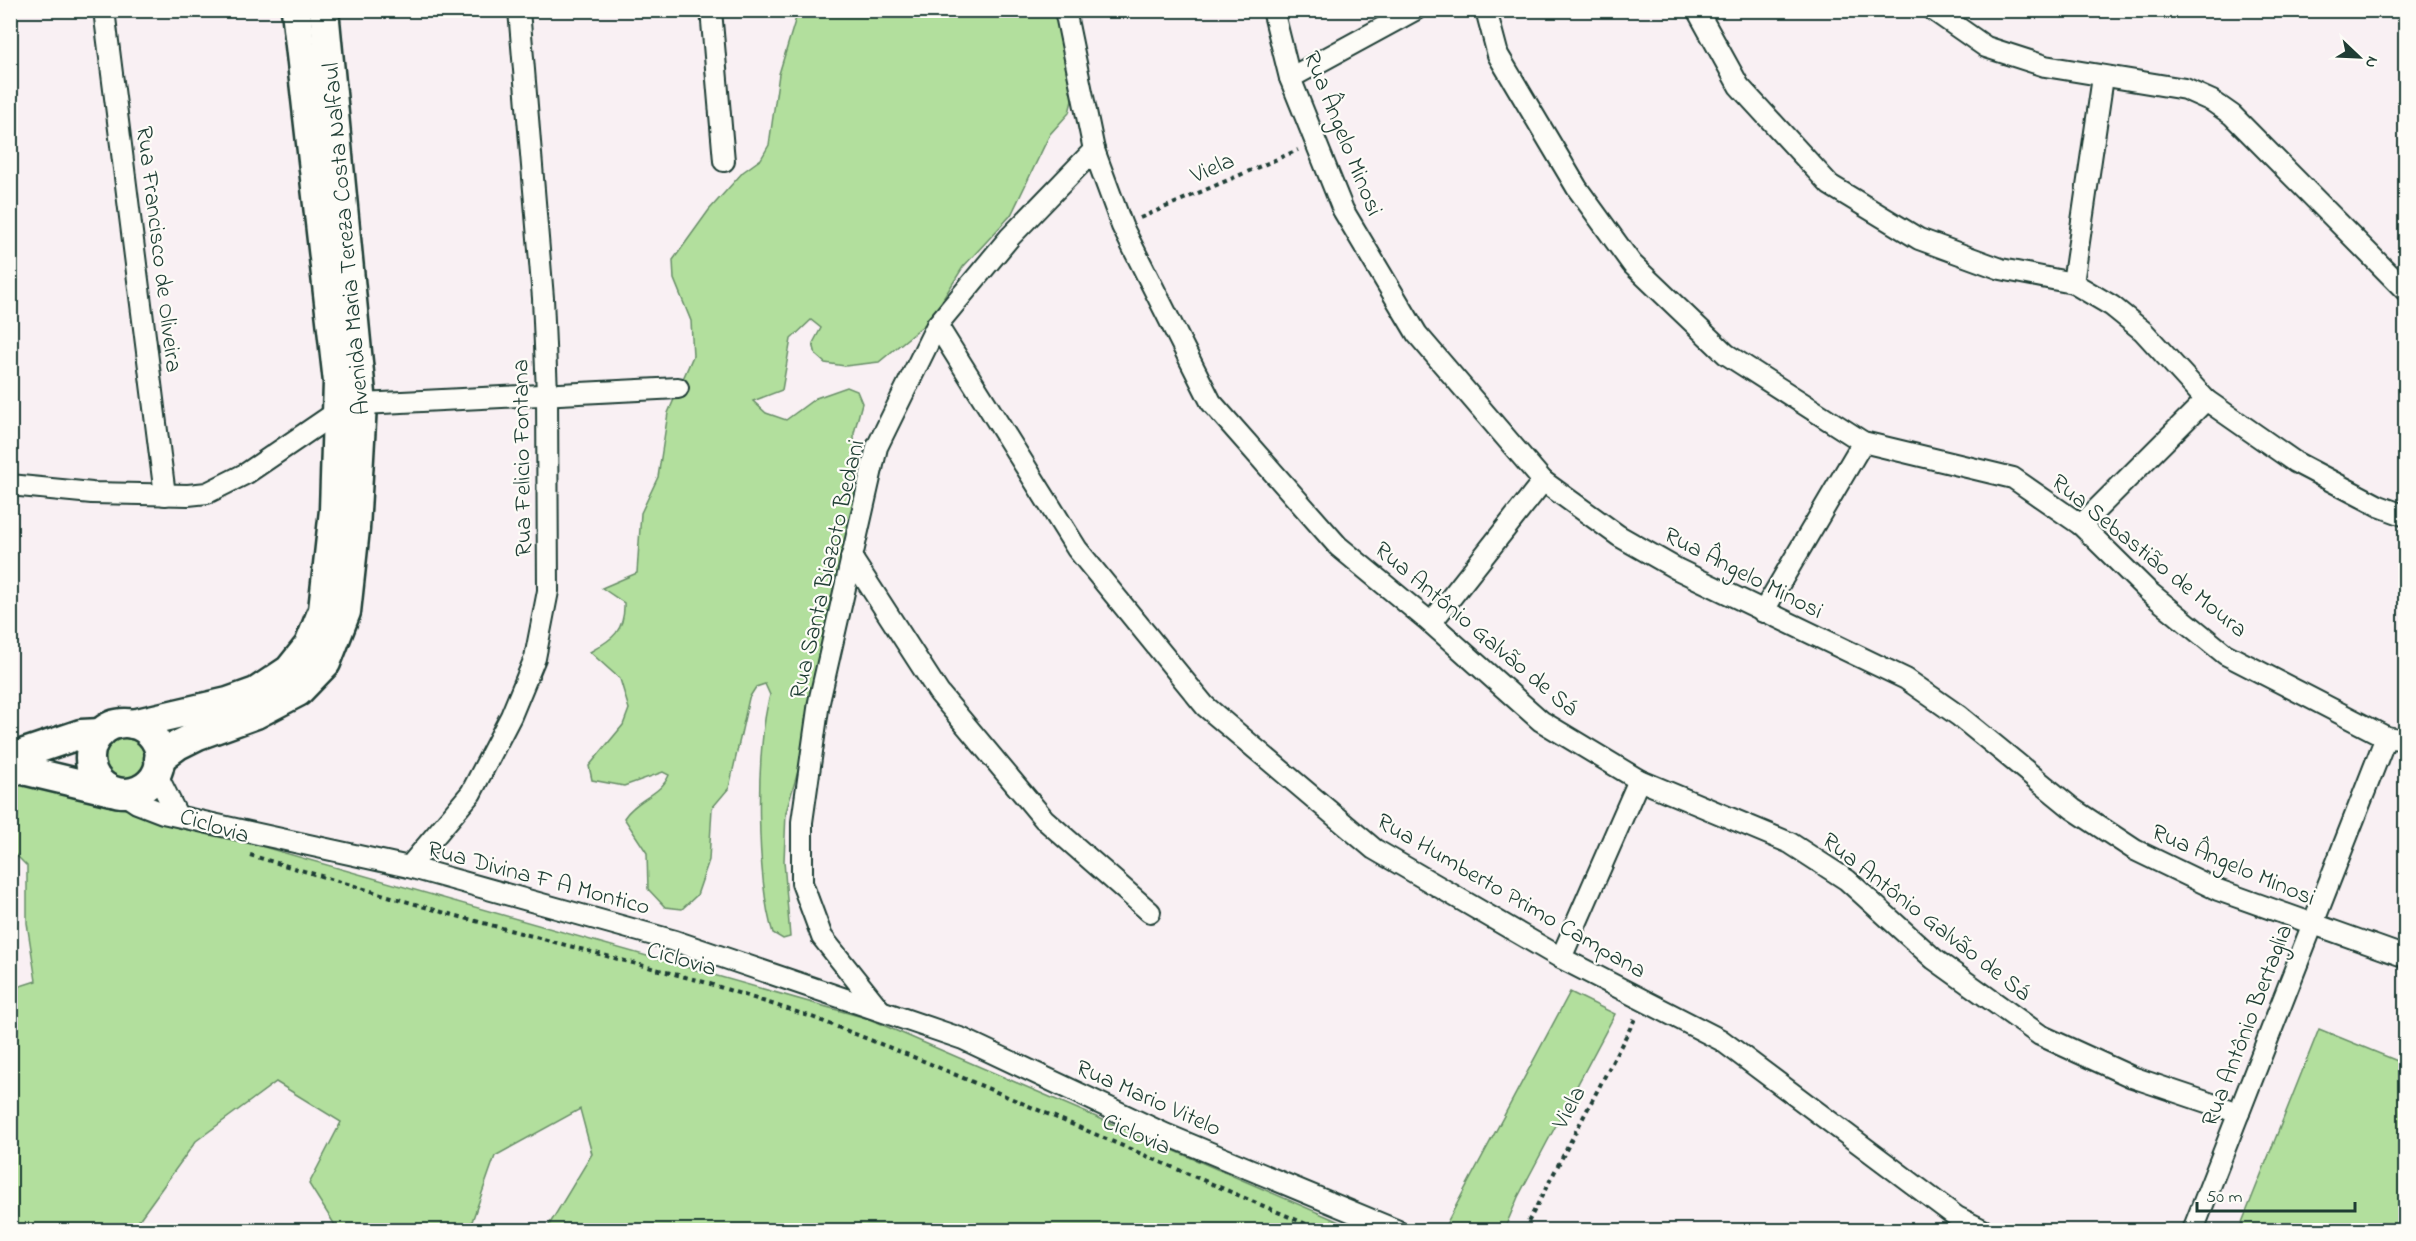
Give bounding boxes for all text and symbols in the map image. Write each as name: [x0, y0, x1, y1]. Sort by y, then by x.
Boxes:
north arrow: [2329, 27, 2389, 87]
street label: Rua Ângelo Minosi: [1293, 46, 1392, 222]
text: N: [2358, 52, 2384, 72]
street label: Avenida Maria Tereza Costa Nalfaul: [315, 61, 380, 417]
street label: Rua Francisco de Oliveira: [125, 124, 190, 374]
street label: Viela: [1185, 144, 1240, 195]
street label: Rua Felicio Fontana: [504, 359, 543, 557]
street label: Rua Santa Biazoto Bedani: [782, 436, 875, 703]
street label: Rua Sebastião de Moura: [2043, 466, 2254, 647]
street label: Rua Ângelo Minosi: [1657, 518, 1829, 630]
street label: Rua Antônio Galvão de Sá: [1366, 534, 1585, 726]
street label: Ciclovia: [175, 800, 253, 855]
street label: Rua Humberto Primo Campana: [1369, 805, 1652, 989]
street label: Rua Ângelo Minosi: [2146, 815, 2321, 917]
street label: Rua Antônio Galvão de Sá: [1813, 825, 2038, 1011]
street label: Rua Divina F A Montico: [423, 833, 653, 926]
street label: Rua Antônio Bertaglia: [2194, 920, 2303, 1132]
street label: Ciclovia: [642, 934, 720, 987]
street label: Rua Mario Vitelo: [1070, 1052, 1226, 1147]
street label: Viela: [1544, 1080, 1596, 1137]
street label: Ciclovia: [1096, 1105, 1176, 1165]
scale bar: [2197, 1175, 2354, 1213]
text: 50 m: [2206, 1185, 2243, 1211]

